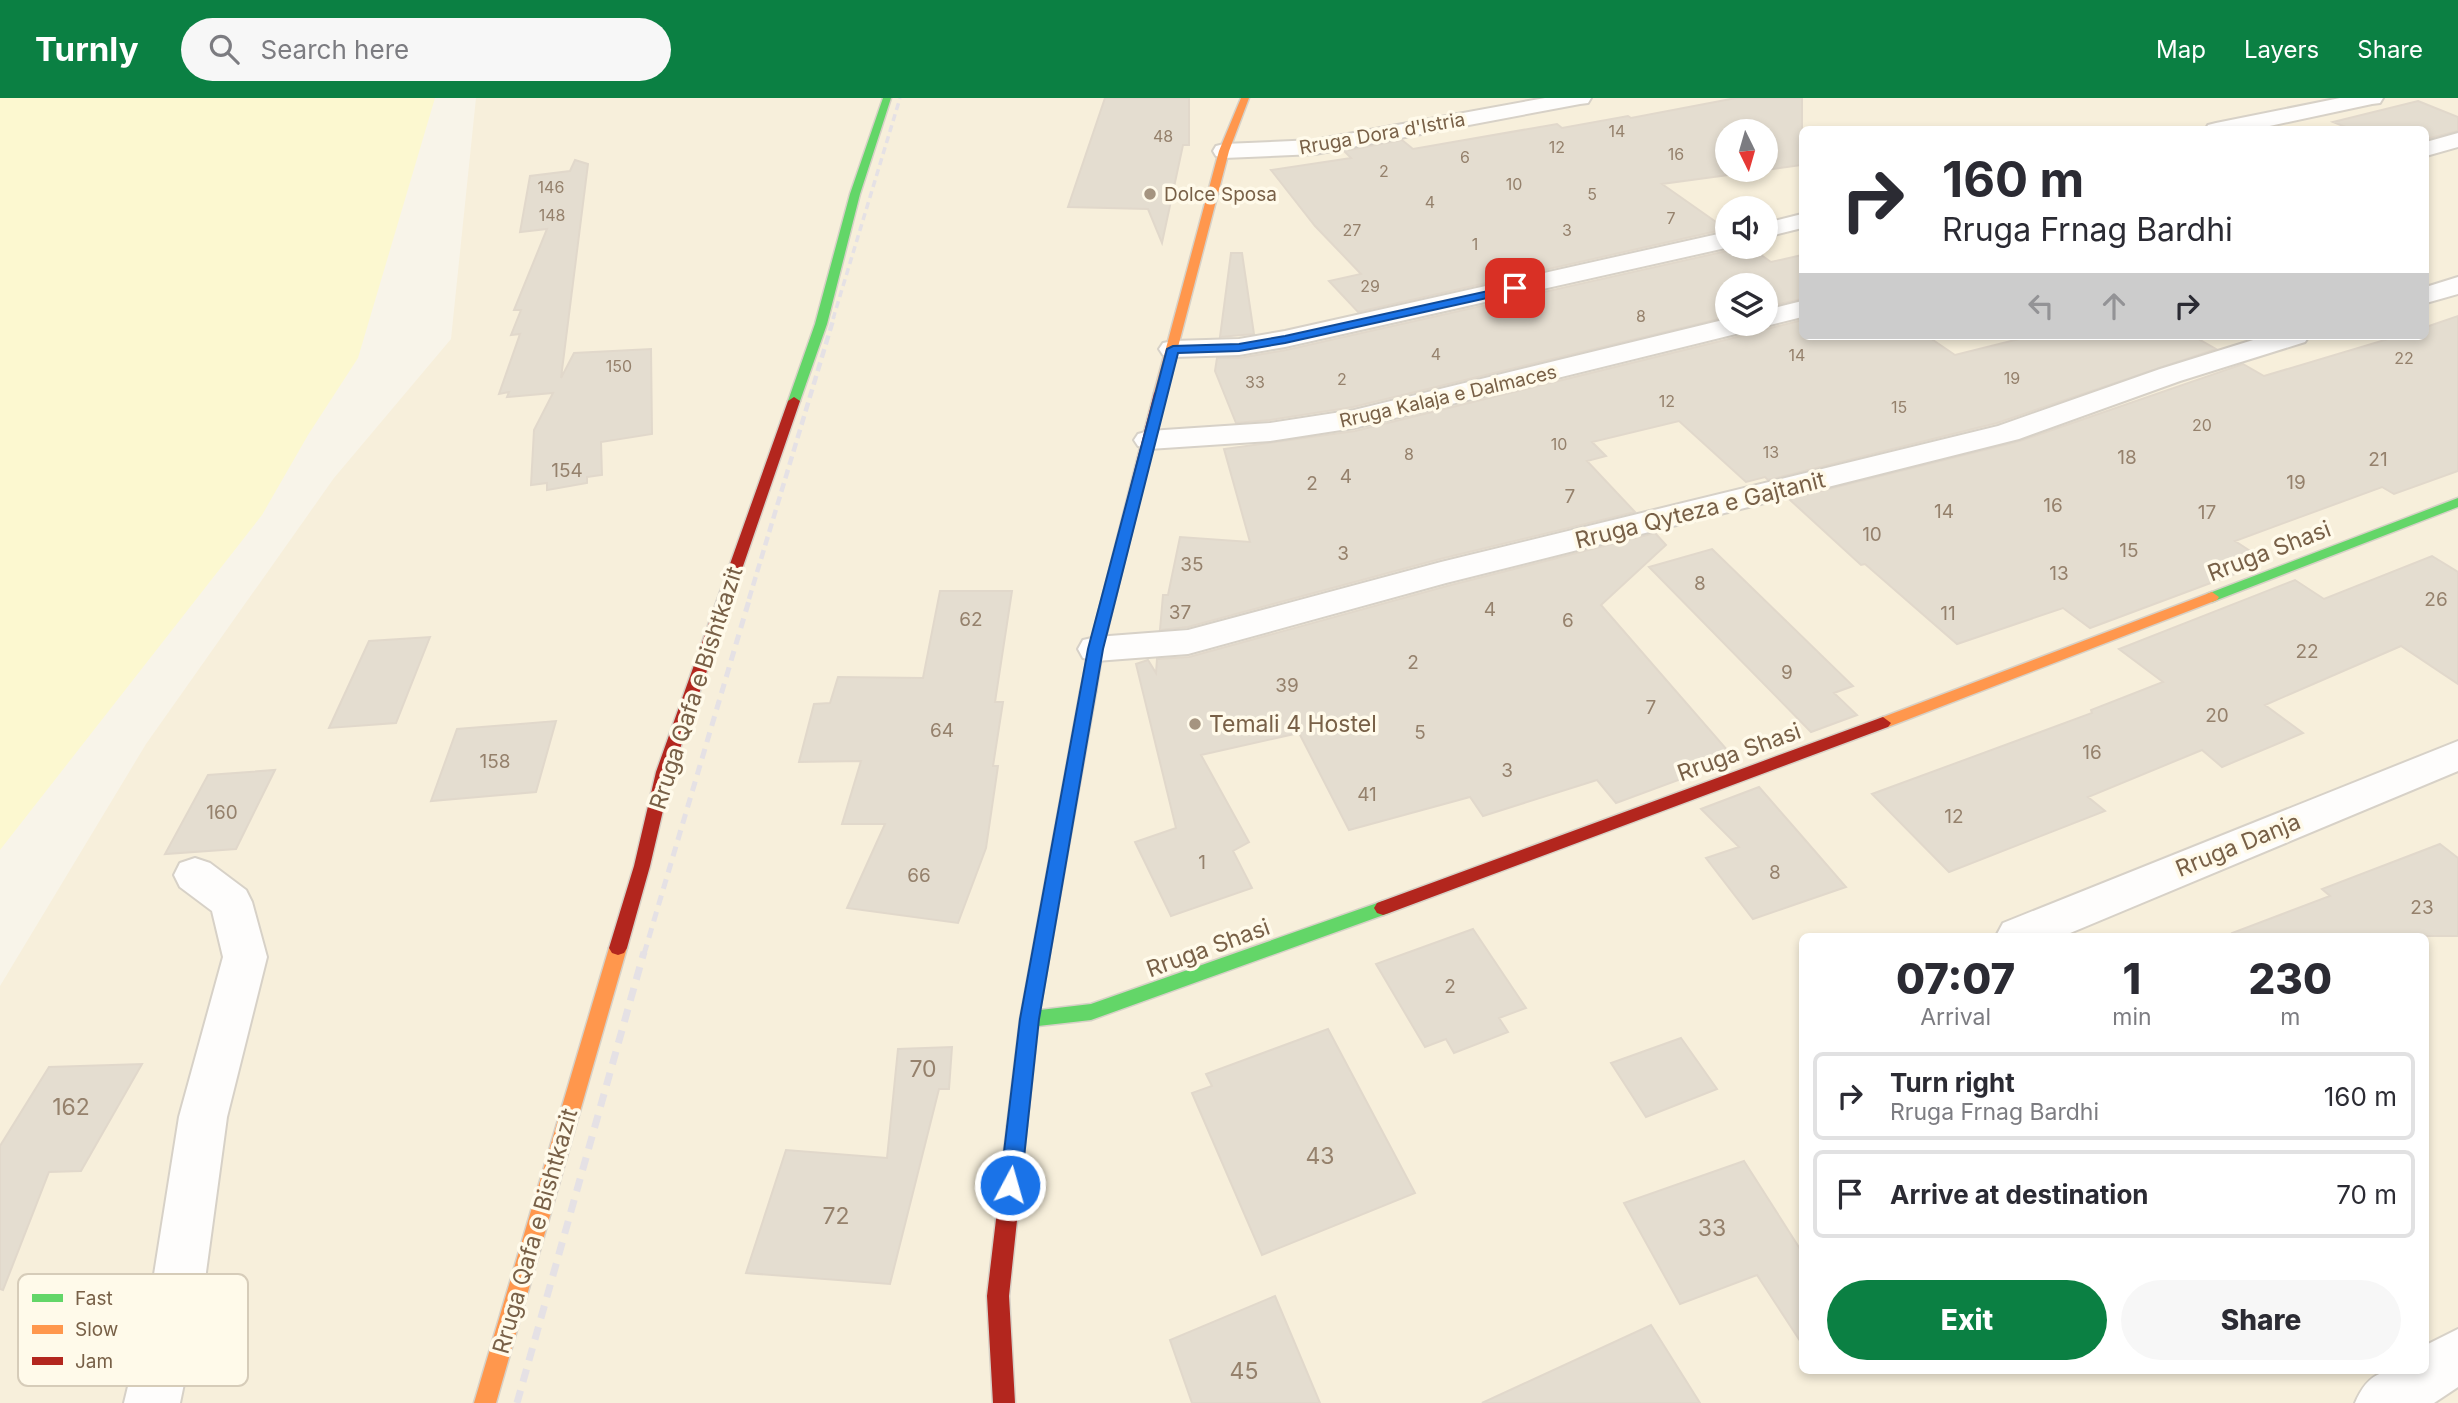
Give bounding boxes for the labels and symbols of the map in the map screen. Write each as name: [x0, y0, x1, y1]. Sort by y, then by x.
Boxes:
street label: Rruga Dora d'Istria: [1297, 108, 1467, 159]
north arrow: [1715, 119, 1778, 182]
house number: 14: [1609, 121, 1625, 141]
house number: 48: [1153, 126, 1173, 146]
house number: 12: [1549, 137, 1565, 157]
house number: 16: [1668, 144, 1684, 164]
house number: 6: [1460, 147, 1470, 167]
house number: 2: [1379, 161, 1389, 181]
house number: 10: [1506, 174, 1522, 194]
house number: 146: [538, 177, 564, 197]
place label: Dolce Sposa: [1164, 183, 1277, 206]
house number: 5: [1587, 184, 1597, 204]
marker: Dolce Sposa: [1142, 186, 1158, 202]
house number: 4: [1425, 192, 1435, 212]
house number: 148: [539, 205, 565, 225]
house number: 7: [1666, 208, 1676, 228]
house number: 27: [1343, 220, 1361, 240]
house number: 3: [1562, 220, 1572, 240]
house number: 1: [1472, 234, 1478, 254]
pin: [1485, 258, 1545, 318]
house number: 29: [1360, 276, 1380, 296]
house number: 8: [1636, 306, 1646, 326]
house number: 4: [1431, 344, 1441, 364]
house number: 14: [1789, 345, 1805, 365]
house number: 22: [2394, 348, 2414, 368]
house number: 150: [606, 356, 632, 376]
street label: Rruga Kalaja e Dalmaces: [1337, 360, 1559, 433]
house number: 19: [2004, 368, 2020, 388]
house number: 2: [1337, 369, 1347, 389]
house number: 33: [1245, 372, 1265, 392]
house number: 12: [1659, 391, 1675, 411]
house number: 15: [1891, 397, 1907, 417]
house number: 20: [2192, 415, 2212, 435]
house number: 10: [1551, 434, 1567, 454]
house number: 13: [1763, 442, 1779, 462]
house number: 8: [1404, 444, 1414, 464]
house number: 18: [2117, 446, 2137, 469]
house number: 21: [2368, 448, 2388, 471]
house number: 154: [551, 459, 583, 482]
house number: 4: [1340, 465, 1352, 488]
street label: Rruga Qyteza e Gajtanit: [1572, 465, 1828, 555]
house number: 19: [2286, 471, 2306, 494]
house number: 2: [1306, 472, 1318, 495]
house number: 7: [1565, 485, 1575, 508]
house number: 16: [2043, 494, 2063, 517]
house number: 14: [1934, 500, 1954, 523]
house number: 17: [2198, 501, 2216, 524]
street label: Rruga Shasi: [2204, 515, 2334, 587]
house number: 10: [1862, 523, 1882, 546]
house number: 15: [2119, 539, 2139, 562]
house number: 3: [1337, 542, 1349, 565]
house number: 35: [1180, 553, 1204, 576]
house number: 13: [2049, 562, 2069, 585]
street label: Rruga Qafa e Bishtkazit: [643, 563, 749, 813]
house number: 8: [1694, 572, 1706, 595]
house number: 26: [2424, 588, 2448, 611]
house number: 4: [1484, 598, 1496, 621]
house number: 37: [1169, 601, 1191, 624]
house number: 11: [1940, 602, 1956, 625]
house number: 62: [959, 608, 983, 631]
house number: 6: [1562, 609, 1574, 632]
house number: 22: [2295, 640, 2319, 663]
house number: 2: [1407, 651, 1419, 674]
house number: 9: [1781, 661, 1793, 684]
house number: 39: [1275, 674, 1299, 697]
house number: 7: [1646, 696, 1656, 719]
house number: 20: [2205, 704, 2229, 727]
place label: Temali 4 Hostel: [1209, 710, 1377, 738]
marker: Temali 4 Hostel: [1187, 716, 1203, 732]
street label: Rruga Shasi: [1673, 717, 1805, 787]
house number: 64: [930, 719, 954, 742]
house number: 5: [1414, 721, 1426, 744]
house number: 16: [2082, 741, 2102, 764]
house number: 158: [479, 750, 511, 773]
house number: 3: [1501, 759, 1513, 782]
house number: 41: [1357, 783, 1377, 806]
house number: 160: [206, 801, 238, 824]
house number: 12: [1944, 805, 1964, 828]
street label: Rruga Danja: [2171, 807, 2305, 883]
house number: 1: [1198, 851, 1206, 874]
house number: 8: [1769, 861, 1781, 884]
house number: 66: [907, 864, 931, 887]
house number: 23: [2410, 896, 2434, 919]
street label: Rruga Shasi: [1142, 913, 1274, 983]
house number: 2: [1444, 975, 1456, 998]
house number: 70: [909, 1055, 937, 1083]
house number: 162: [52, 1093, 90, 1121]
street label: Rruga Qafa e Bishtkazit: [487, 1105, 584, 1357]
house number: 43: [1305, 1142, 1335, 1170]
position arrow: [973, 1148, 1047, 1222]
house number: 72: [822, 1202, 850, 1230]
house number: 33: [1698, 1214, 1726, 1242]
legend: [18, 1274, 248, 1386]
text: Fast: [75, 1287, 113, 1310]
text: Slow: [75, 1318, 118, 1341]
text: Jam: [75, 1350, 113, 1373]
house number: 45: [1230, 1357, 1258, 1385]

